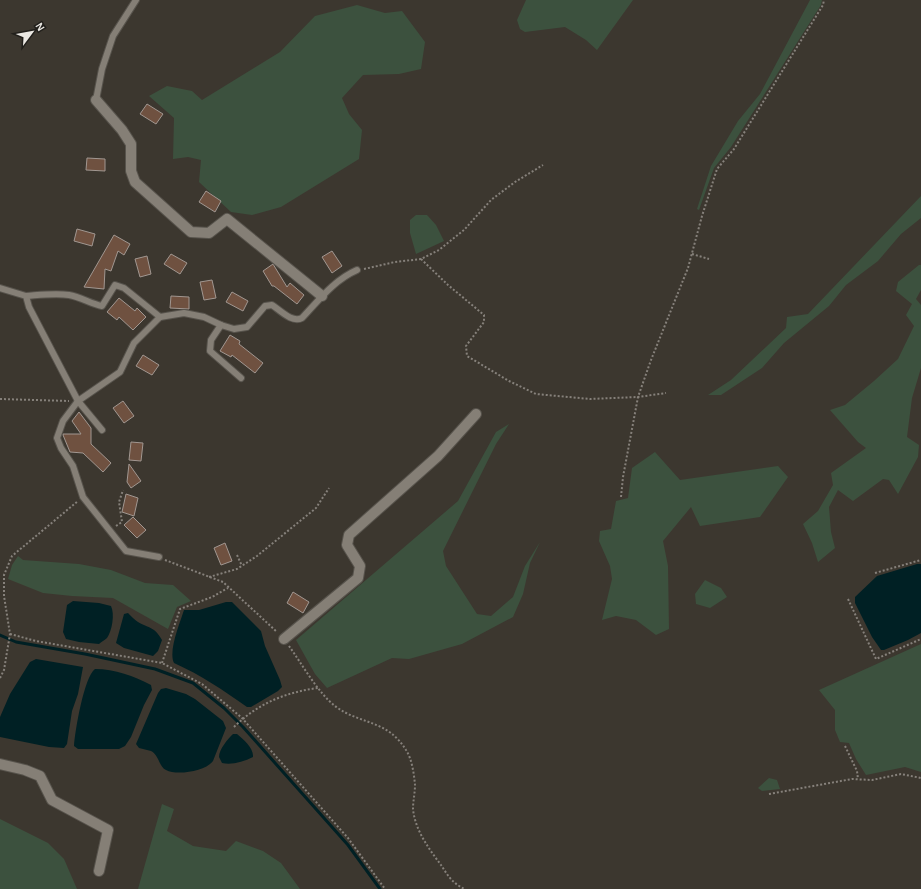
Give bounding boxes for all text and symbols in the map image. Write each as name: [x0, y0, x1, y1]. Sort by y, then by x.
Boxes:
north arrow: [12, 12, 52, 52]
text: N: [33, 21, 47, 33]

